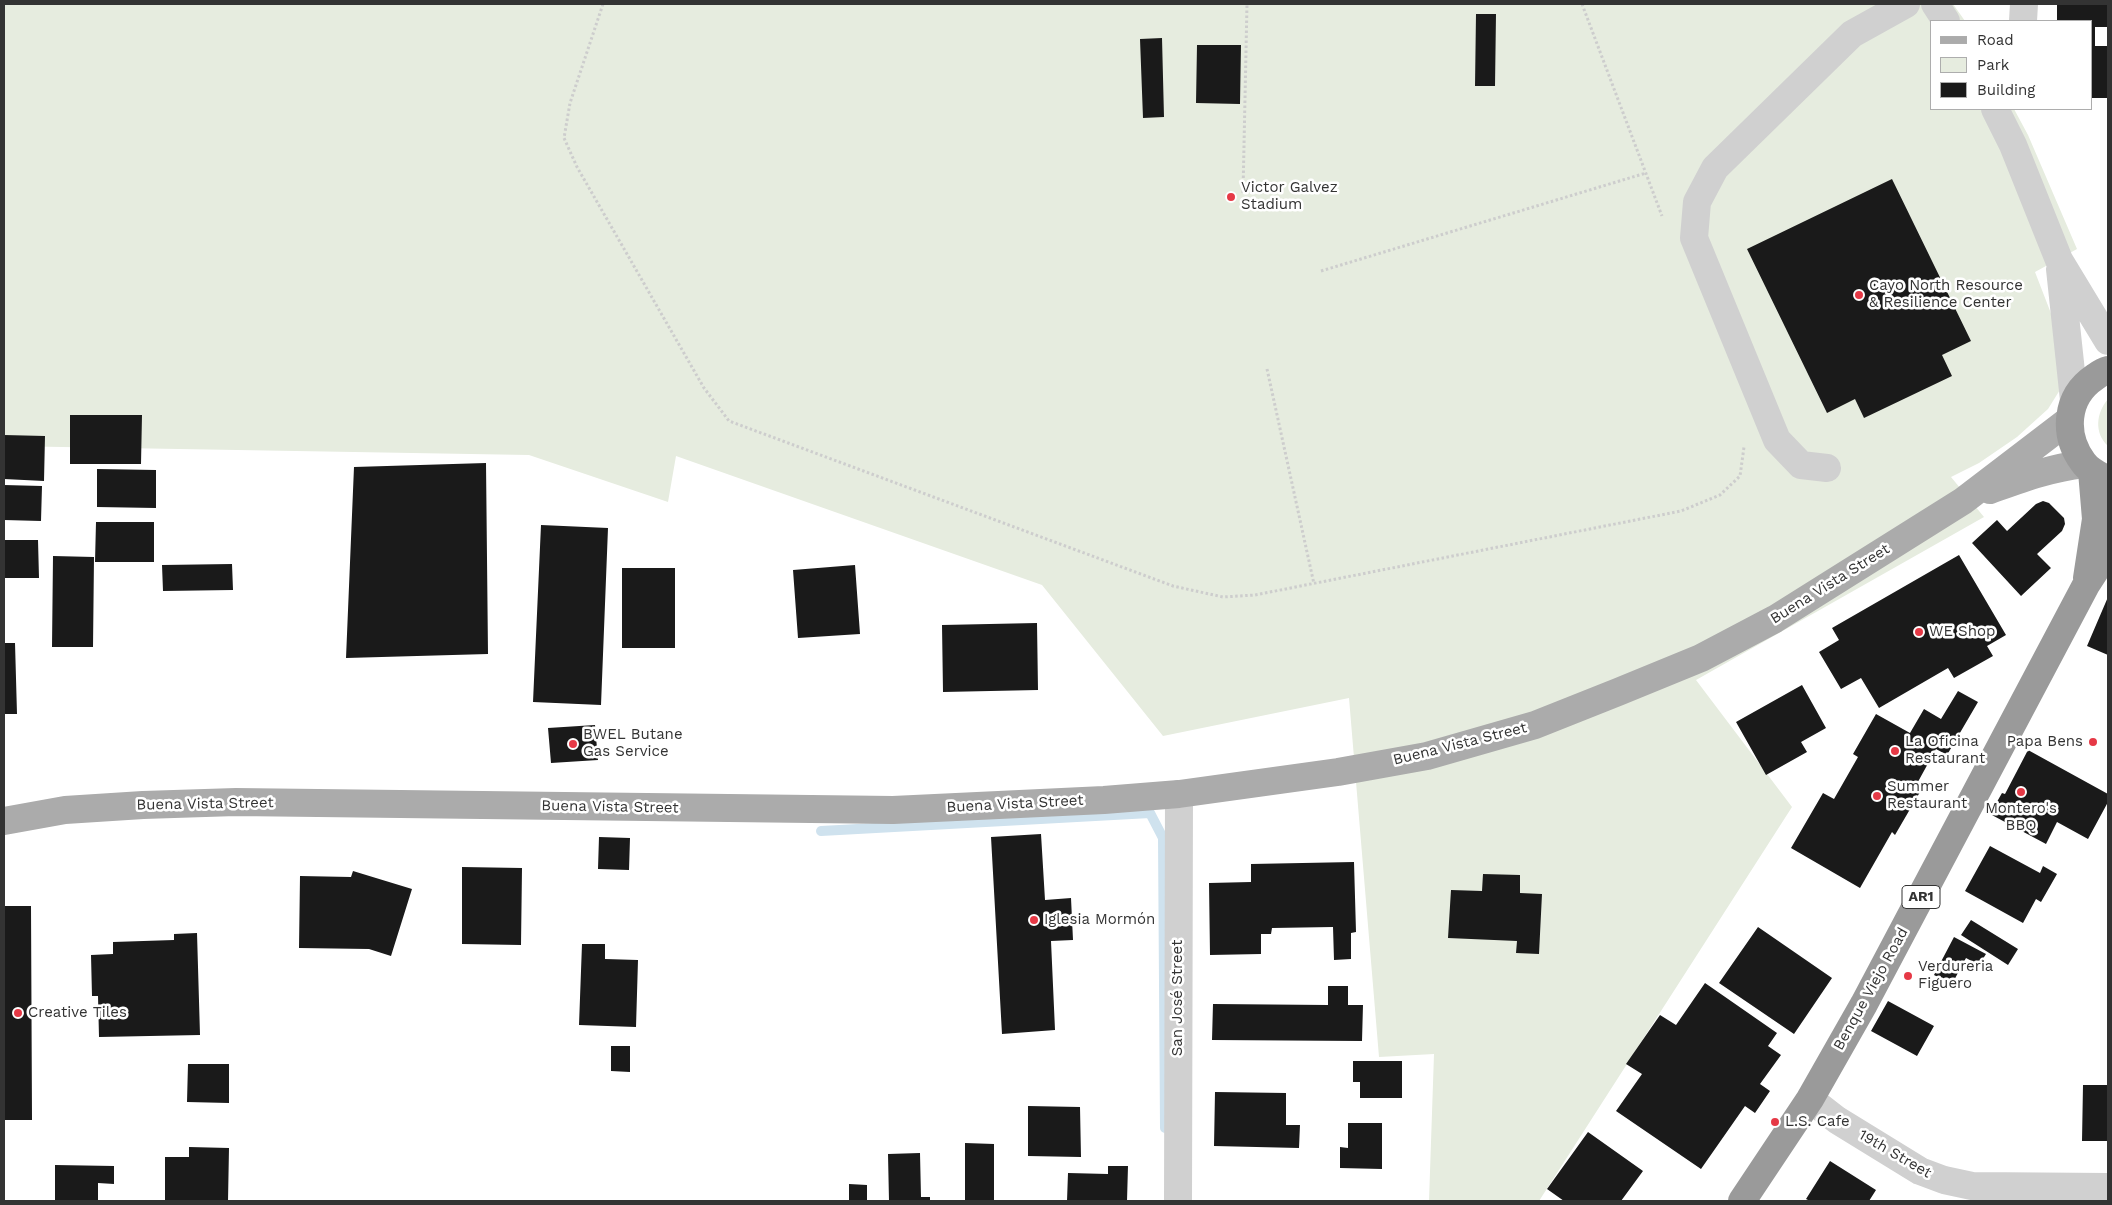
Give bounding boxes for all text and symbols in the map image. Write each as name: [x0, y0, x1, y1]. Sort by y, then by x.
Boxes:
legend: [1930, 20, 2092, 110]
text: Road: [1977, 31, 2014, 49]
text: Park: [1977, 56, 2009, 74]
text: Building: [1977, 81, 2035, 99]
place label: Victor Galvez Stadium: [1241, 179, 1338, 214]
marker: Victor Galvez Stadium: [1225, 191, 1237, 203]
place label: Cayo North Resource & Resilience Center: [1869, 277, 2023, 312]
marker: Cayo North Resource & Resilience Center: [1853, 289, 1865, 301]
street label: Buena Vista Street: [1767, 540, 1893, 628]
place label: WE Shop: [1929, 623, 1995, 641]
marker: WE Shop: [1913, 626, 1925, 638]
street label: Buena Vista Street: [1391, 719, 1529, 769]
place label: BWEL Butane Gas Service: [583, 726, 683, 761]
place label: La Oficina Restaurant: [1905, 733, 1985, 768]
place label: Papa Bens: [2007, 733, 2083, 751]
marker: Papa Bens: [2087, 736, 2099, 748]
marker: BWEL Butane Gas Service: [567, 738, 579, 750]
marker: La Oficina Restaurant: [1889, 745, 1901, 757]
place label: Summer Restaurant: [1887, 778, 1967, 813]
marker: Montero's BBQ: [2015, 786, 2027, 798]
marker: Summer Restaurant: [1871, 790, 1883, 802]
street label: Buena Vista Street: [946, 791, 1084, 817]
street label: Buena Vista Street: [136, 794, 274, 814]
street label: Buena Vista Street: [541, 797, 679, 817]
place label: Montero's BBQ: [1985, 800, 2057, 835]
road number: AR1: [1902, 886, 1940, 909]
place label: Iglesia Mormón: [1044, 911, 1155, 929]
marker: Iglesia Mormón: [1028, 914, 1040, 926]
street label: Benque Viejo Road: [1830, 925, 1912, 1053]
street label: San José Street: [1169, 940, 1187, 1056]
place label: Verdureria Figuero: [1918, 958, 1993, 993]
marker: Verdureria Figuero: [1902, 970, 1914, 982]
place label: Creative Tiles: [28, 1004, 127, 1022]
marker: Creative Tiles: [12, 1007, 24, 1019]
place label: L.S. Cafe: [1785, 1113, 1850, 1131]
marker: L.S. Cafe: [1769, 1116, 1781, 1128]
street label: 19th Street: [1855, 1126, 1935, 1182]

